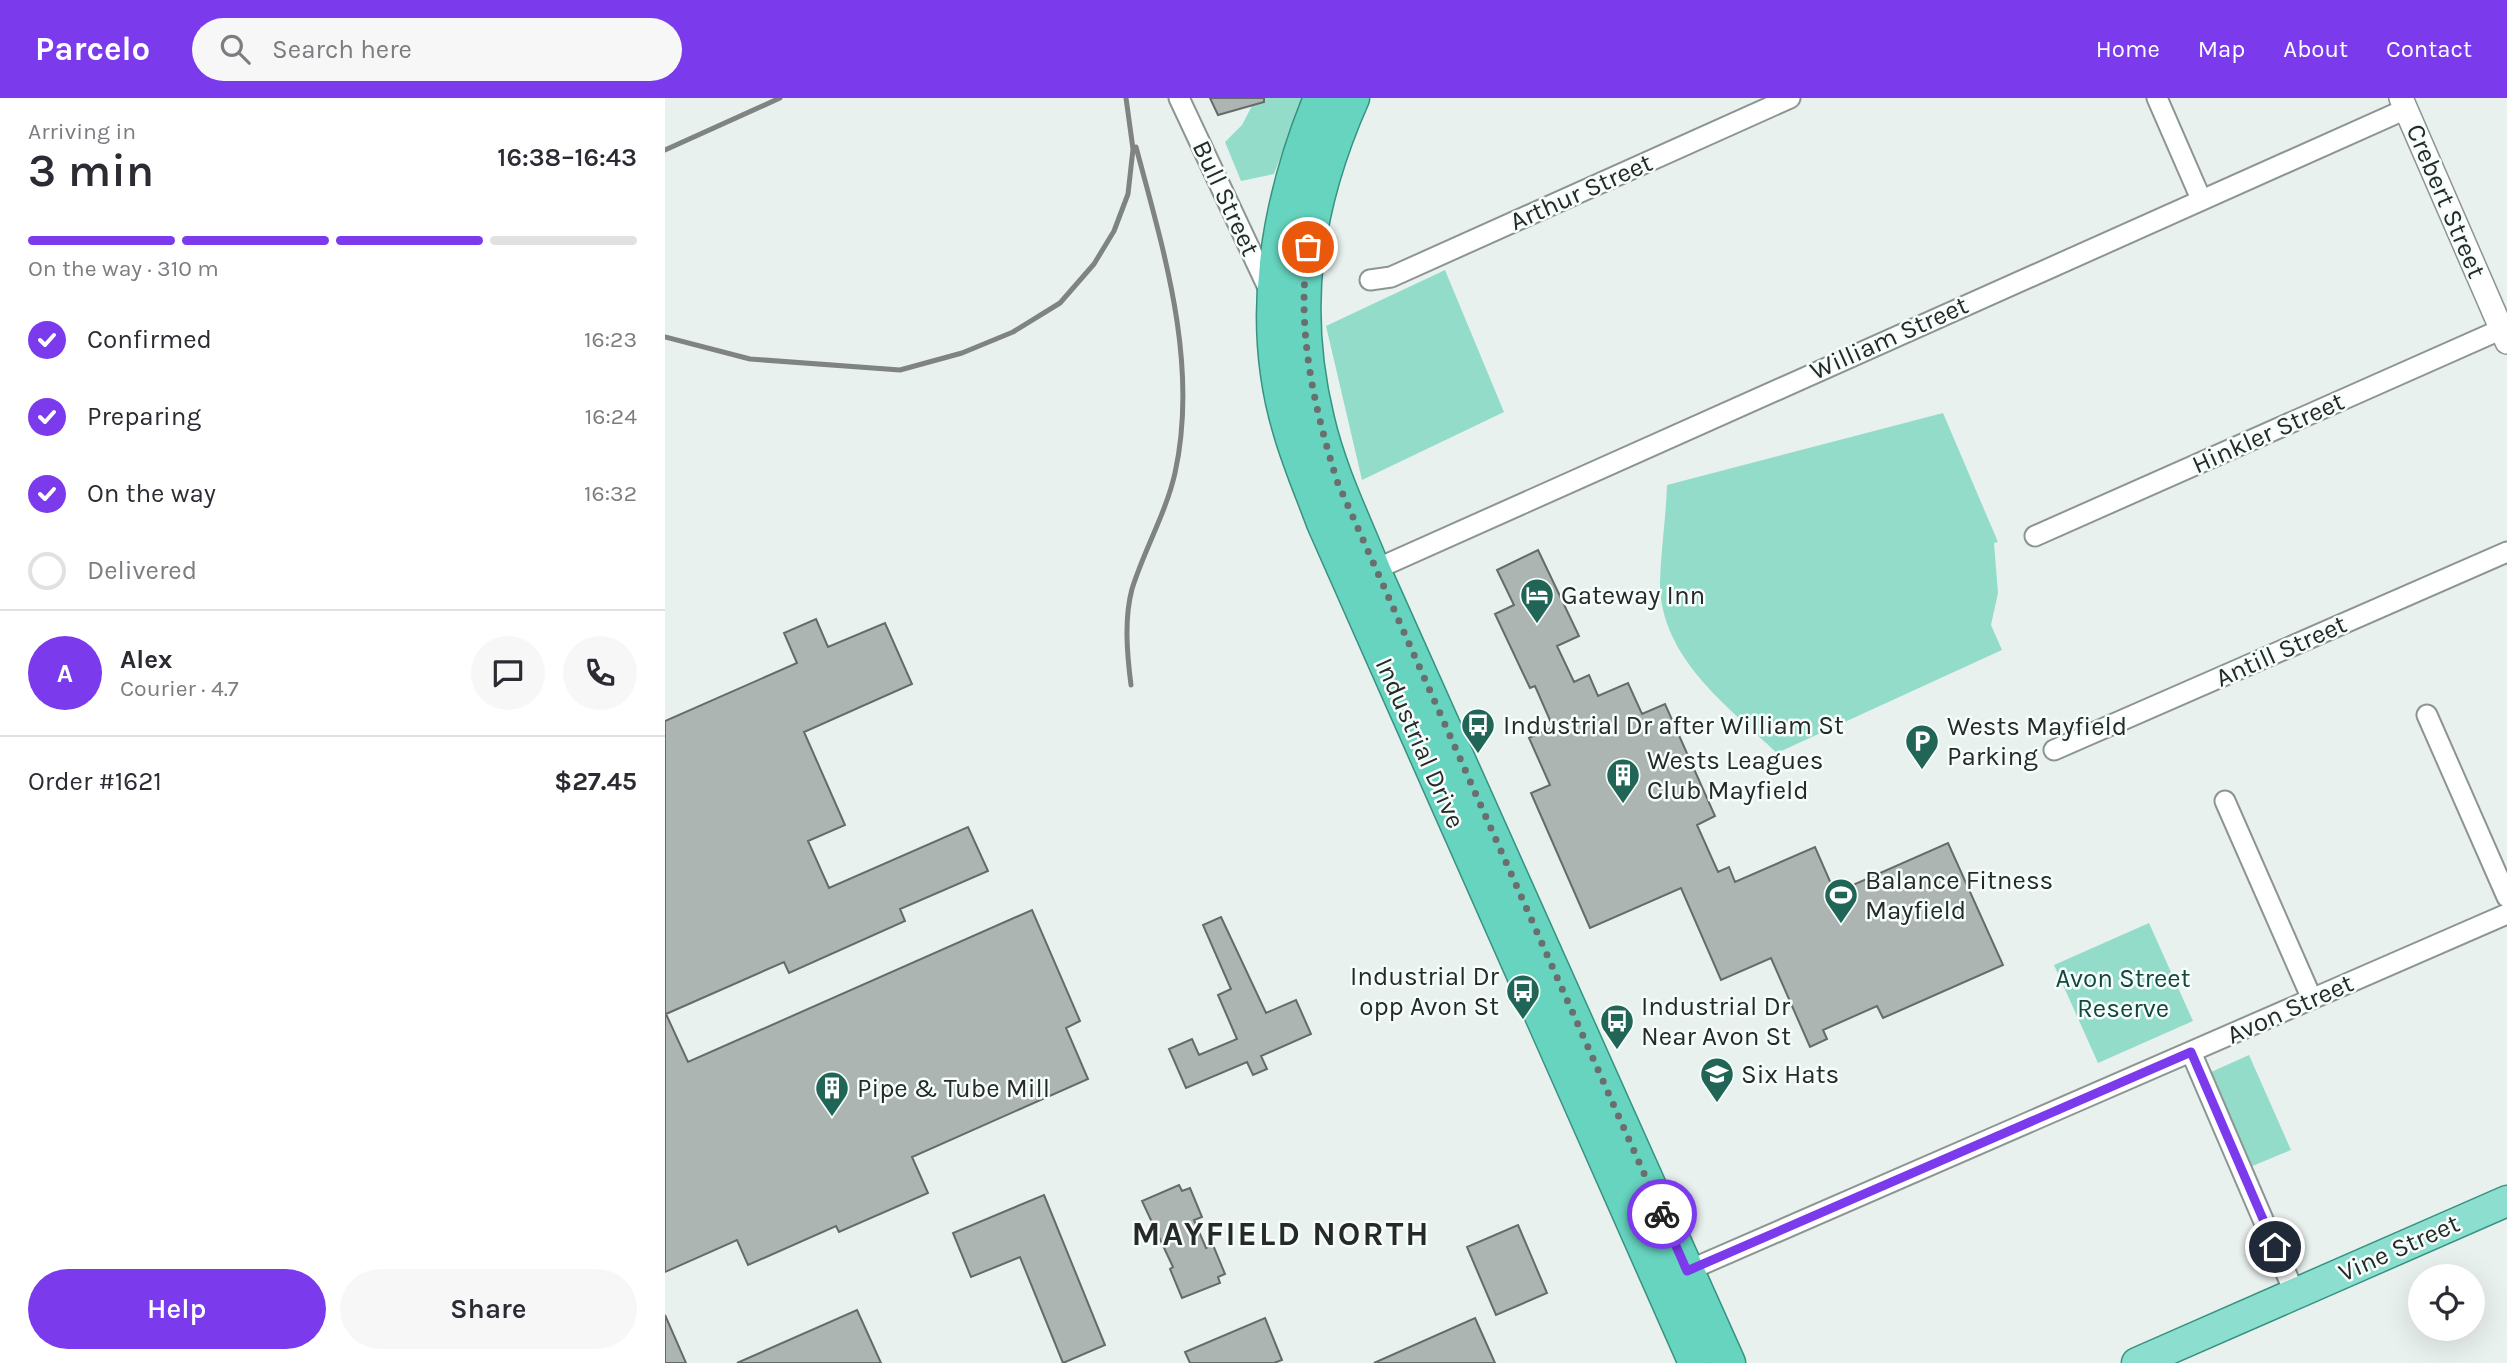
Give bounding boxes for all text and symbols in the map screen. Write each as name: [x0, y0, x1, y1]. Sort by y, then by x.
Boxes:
search box: [192, 18, 682, 81]
text: Parcelo: [35, 30, 150, 68]
icon: search: [216, 30, 254, 68]
text: Search here: [272, 34, 412, 65]
text: Home: [2096, 35, 2160, 63]
text: Map: [2198, 35, 2245, 63]
text: About: [2283, 35, 2348, 63]
text: Contact: [2386, 35, 2472, 63]
text: Arriving in: [28, 118, 136, 145]
street label: Crebert Street: [2400, 119, 2492, 283]
street label: Bull Street: [1186, 135, 1266, 261]
text: 16:38–16:43: [497, 142, 637, 173]
text: 3 min: [28, 144, 154, 198]
street label: Arthur Street: [1505, 147, 1657, 237]
pin: [1278, 217, 1338, 277]
icon: bag: [1289, 228, 1327, 266]
text: On the way · 310 m: [28, 255, 219, 282]
street label: William Street: [1805, 289, 1973, 387]
icon: check: [28, 321, 66, 359]
text: Confirmed: [87, 324, 212, 355]
text: 16:23: [584, 326, 637, 353]
street label: Hinkler Street: [2187, 386, 2349, 480]
icon: check: [28, 398, 66, 436]
text: Preparing: [87, 401, 201, 432]
text: 16:24: [585, 403, 637, 430]
icon: check: [28, 475, 66, 513]
text: On the way: [87, 478, 216, 509]
text: 16:32: [584, 480, 637, 507]
text: Delivered: [87, 555, 197, 586]
hotel icon: Gateway Inn: [1518, 576, 1556, 625]
place label: Gateway Inn: [1561, 580, 1705, 611]
street label: Antill Street: [2211, 608, 2352, 694]
button: chat: [471, 636, 545, 710]
button: phone: [563, 636, 637, 710]
text: Alex: [120, 644, 172, 675]
street label: Industrial Drive: [1369, 653, 1471, 833]
text: A: [57, 658, 73, 689]
text: Courier · 4.7: [120, 675, 239, 702]
bus stop icon: Industrial Dr after William St: [1459, 706, 1497, 755]
place label: Industrial Dr after William St: [1503, 710, 1844, 741]
place label: Wests Mayfield Parking: [1947, 711, 2127, 772]
parking icon: Wests Mayfield Parking: [1903, 722, 1941, 771]
place label: Wests Leagues Club Mayfield: [1647, 745, 1823, 806]
building icon: Wests Leagues Club Mayfield: [1604, 756, 1642, 805]
text: Order #1621: [28, 766, 162, 797]
text: $27.45: [554, 766, 637, 797]
place label: Balance Fitness Mayfield: [1865, 865, 2053, 926]
sports icon: Balance Fitness Mayfield: [1822, 876, 1860, 925]
place label: Industrial Dr opp Avon St: [1350, 961, 1500, 1022]
park label: Avon Street Reserve: [2056, 963, 2191, 1024]
street label: Avon Street: [2222, 967, 2358, 1051]
bus stop icon: Industrial Dr opp Avon St: [1504, 972, 1542, 1021]
place label: Industrial Dr Near Avon St: [1641, 991, 1791, 1052]
bus stop icon: Industrial Dr Near Avon St: [1598, 1002, 1636, 1051]
school or university icon: Six Hats: [1698, 1055, 1736, 1104]
place label: Six Hats: [1741, 1059, 1839, 1090]
building icon: Pipe & Tube Mill: [813, 1069, 851, 1118]
place label: Pipe & Tube Mill: [857, 1073, 1050, 1104]
courier: [1627, 1179, 1697, 1249]
icon: bike: [1643, 1195, 1681, 1233]
street label: Vine Street: [2334, 1208, 2464, 1288]
district label: MAYFIELD NORTH: [1132, 1215, 1430, 1253]
pin: [2245, 1217, 2305, 1277]
icon: home: [2256, 1228, 2294, 1266]
map controls: [2408, 1264, 2485, 1341]
button: locate: [2408, 1264, 2485, 1341]
button: Help: [28, 1269, 326, 1349]
button: Share: [340, 1269, 637, 1349]

